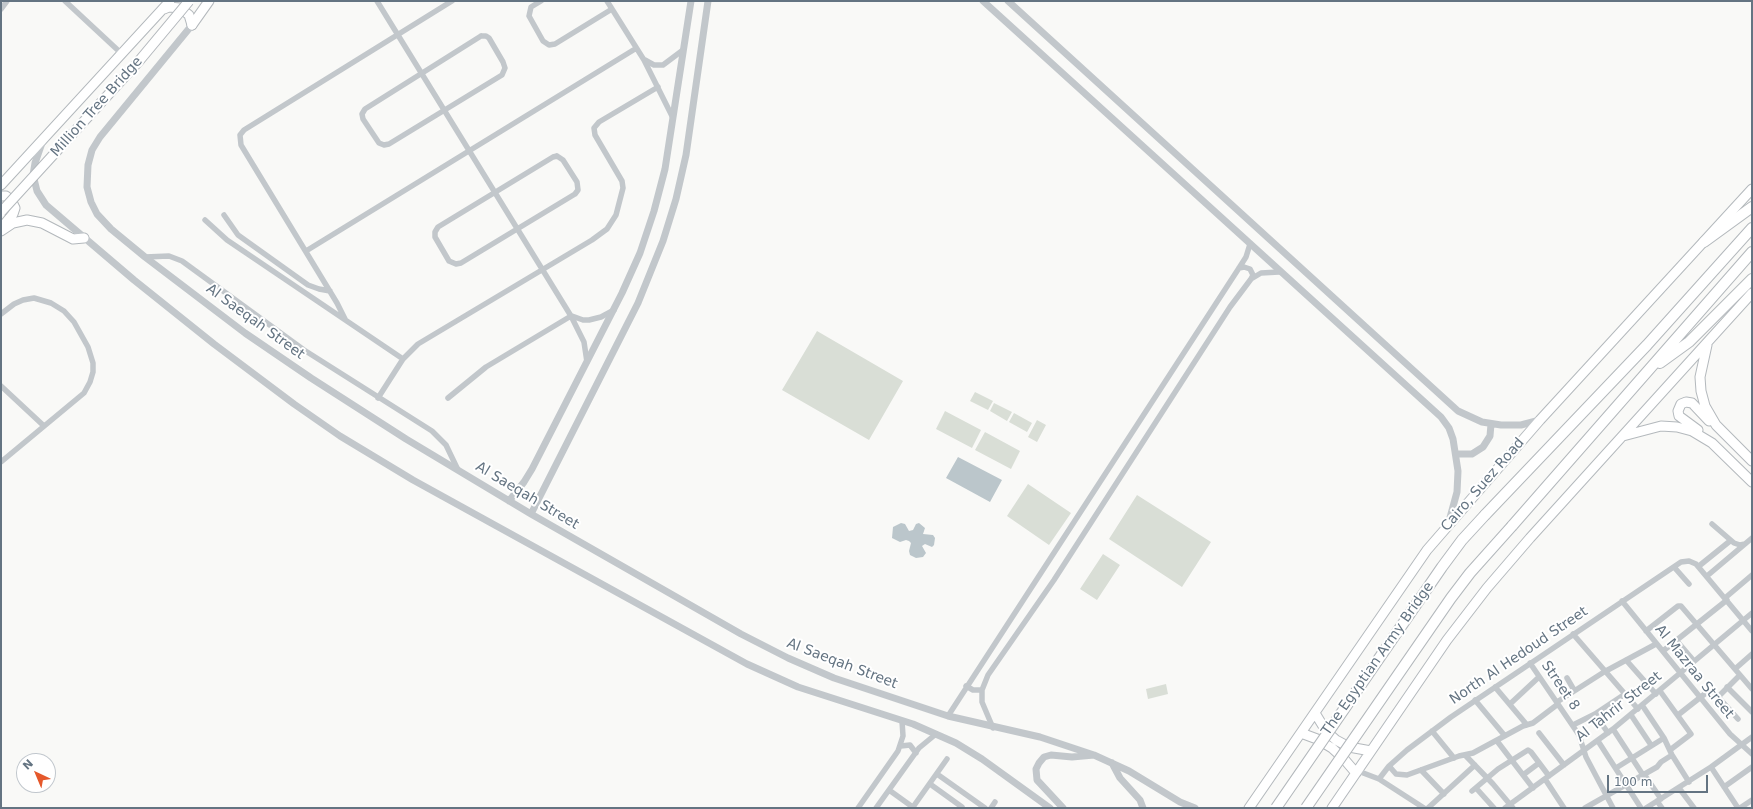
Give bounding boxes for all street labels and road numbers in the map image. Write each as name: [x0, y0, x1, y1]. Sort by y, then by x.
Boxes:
street label: Million Tree Bridge: [48, 54, 146, 160]
street label: Al Saeqah Street: [203, 281, 307, 363]
street label: Cairo, Suez Road: [1438, 435, 1528, 535]
street label: Al Saeqah Street: [472, 459, 582, 533]
street label: The Egyptian Army Bridge: [1318, 579, 1438, 739]
street label: North Al Hedoud Street: [1447, 603, 1591, 709]
street label: Al Mazraa Street: [1651, 622, 1737, 722]
street label: Al Saeqah Street: [784, 635, 900, 693]
street label: Street 8: [1537, 658, 1583, 714]
street label: Al Tahrir Street: [1573, 668, 1665, 746]

